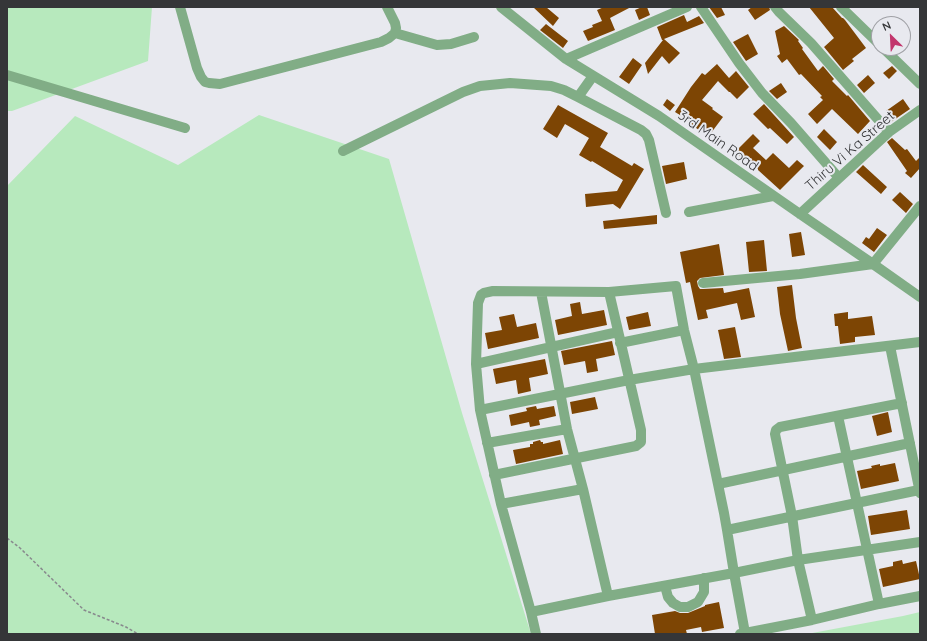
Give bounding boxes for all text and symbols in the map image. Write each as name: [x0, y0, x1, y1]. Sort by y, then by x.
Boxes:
north arrow: [871, 16, 911, 56]
text: N: [880, 18, 893, 34]
street label: 3rd Main Road: [675, 107, 761, 175]
street label: Thiru Vi Ka Street: [802, 108, 898, 194]

